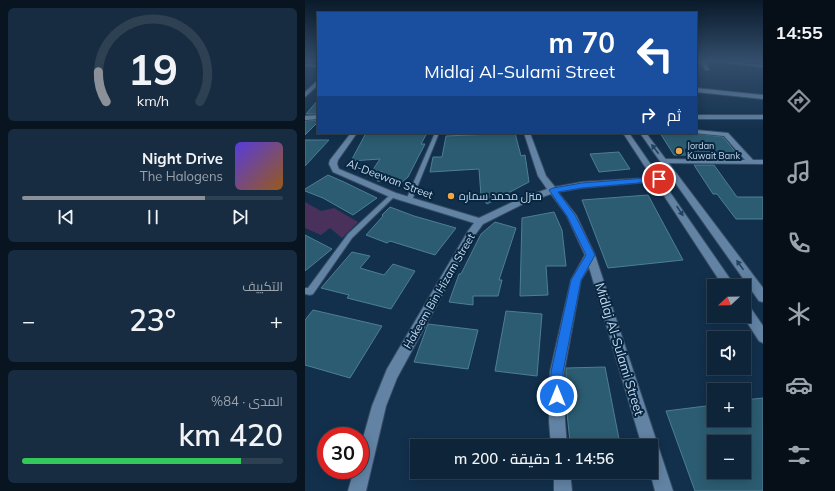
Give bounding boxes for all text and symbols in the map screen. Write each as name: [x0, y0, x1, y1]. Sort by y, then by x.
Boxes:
text: 14:55: [775, 21, 823, 44]
text: 70 m: [549, 25, 615, 60]
icon: left: [629, 28, 681, 80]
text: 19: [128, 43, 177, 95]
text: Midlaj Al-Sulami Street: [424, 60, 615, 83]
icon: directions: [785, 87, 813, 115]
text: km/h: [136, 92, 169, 110]
icon: right: [637, 104, 659, 126]
text: ثم: [667, 106, 681, 125]
place label: Jordan Kuwait Bank: [687, 140, 740, 161]
one-way arrow: [651, 144, 660, 155]
marker: Jordan Kuwait Bank: [674, 146, 684, 156]
text: Night Drive: [142, 149, 223, 168]
street label: Al-Deewan Street: [345, 156, 435, 202]
icon: music: [785, 158, 813, 186]
pin: [642, 162, 676, 196]
text: The Halogens: [140, 168, 223, 184]
icon: arrive: [648, 168, 670, 190]
place label: منزل محمد سماره: [459, 189, 542, 203]
marker: منزل محمد سماره: [446, 191, 456, 201]
icon: previous: [55, 206, 77, 228]
icon: pause: [142, 206, 164, 228]
icon: next: [229, 206, 251, 228]
one-way arrow: [676, 206, 684, 216]
icon: phone: [785, 229, 813, 257]
street label: Hakeem Bin Hizam Street: [400, 231, 478, 351]
one-way arrow: [736, 260, 744, 271]
text: التكييف: [242, 278, 283, 294]
north arrow: [707, 279, 751, 323]
map controls: [707, 279, 751, 479]
street label: Midlaj Al-Sulami Street: [592, 281, 648, 418]
icon: climate: [785, 300, 813, 328]
text: 23°: [129, 301, 176, 339]
text: −: [22, 307, 35, 335]
text: +: [270, 307, 283, 335]
button: sound: [707, 331, 751, 375]
icon: car: [785, 371, 813, 399]
position arrow: [536, 375, 578, 417]
button: +: [707, 383, 751, 427]
text: المدى · 84%: [211, 393, 283, 409]
text: 420 km: [178, 416, 283, 454]
speed limit sign: 30: [317, 427, 369, 479]
button: −: [707, 435, 751, 479]
icon: filters: [785, 441, 813, 469]
text: 14:56 · 1 دقيقة · 200 m: [454, 449, 614, 468]

